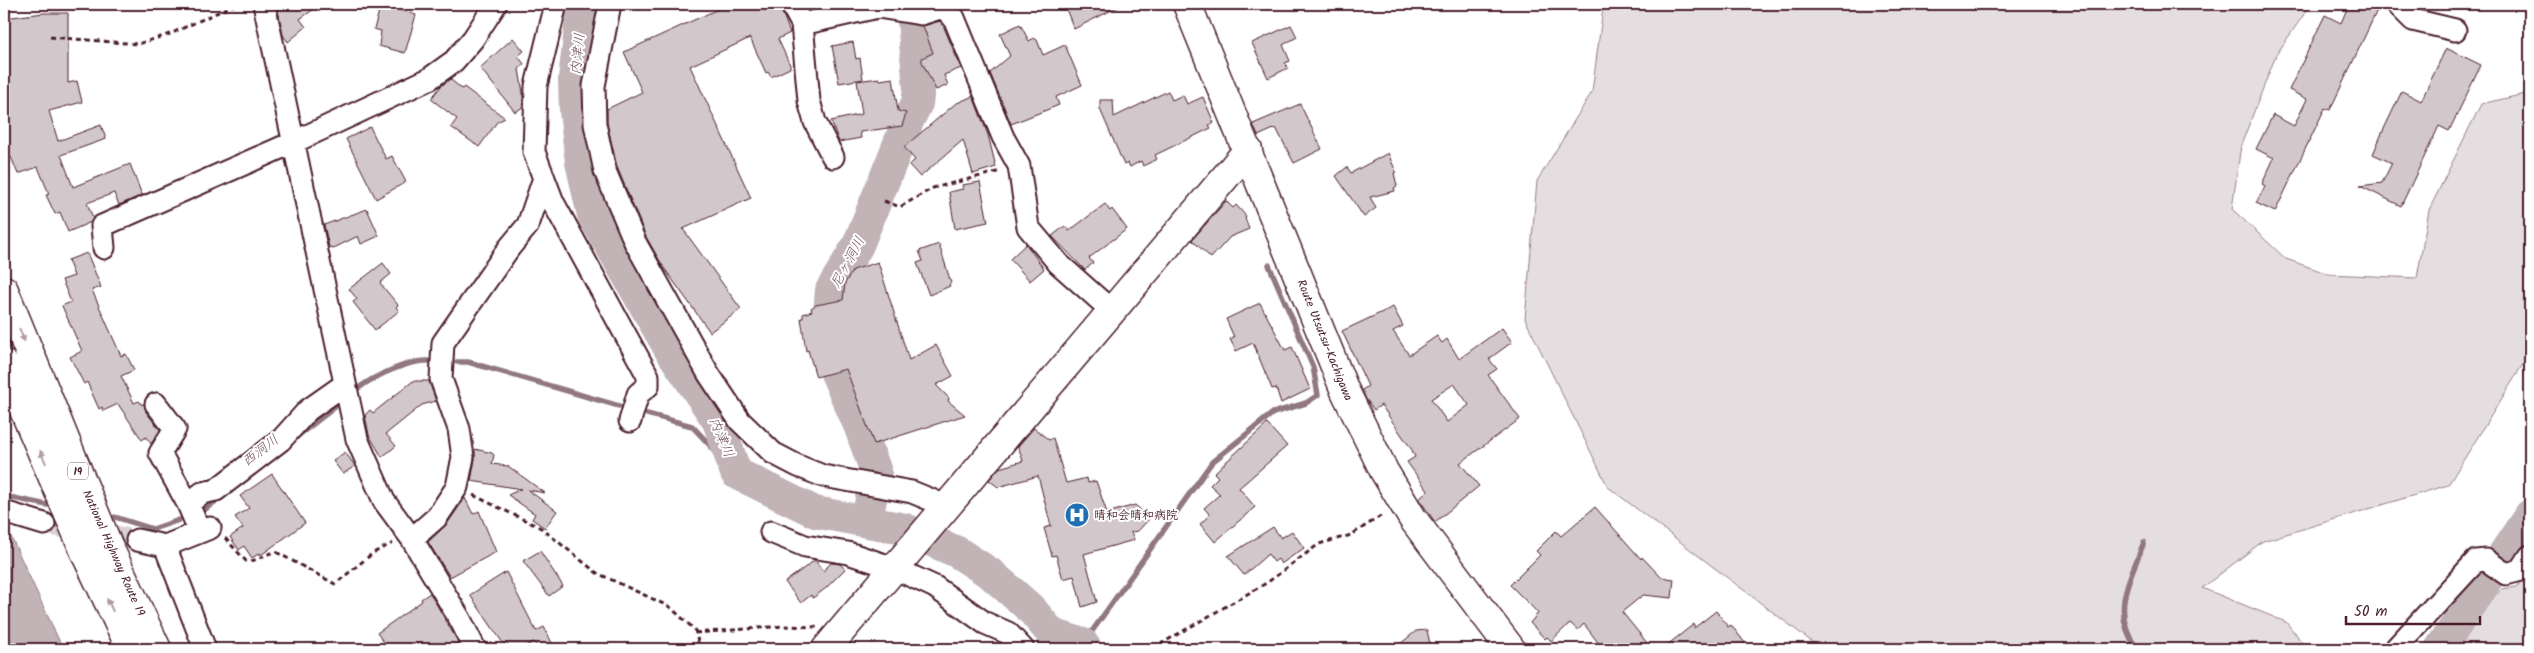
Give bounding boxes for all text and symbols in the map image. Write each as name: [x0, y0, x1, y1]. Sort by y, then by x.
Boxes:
water label: 内津川: [565, 32, 591, 76]
water label: 尼ヶ洞川: [825, 233, 871, 292]
street label: Route Utsutsu-Kachigawa: [1292, 277, 1358, 404]
one-way arrow: [19, 328, 27, 342]
water label: 内津川: [703, 414, 739, 461]
water label: 西洞川: [237, 429, 284, 472]
one-way arrow: [39, 450, 47, 464]
road number: 19: [68, 462, 88, 480]
street label: National Highway Route 19: [77, 487, 150, 619]
hospital icon: 晴和会晴和病院: [1064, 502, 1090, 528]
place label: 晴和会晴和病院: [1094, 506, 1178, 525]
scale bar: [2346, 593, 2480, 625]
one-way arrow: [106, 598, 114, 612]
text: 50 m: [2354, 600, 2388, 624]

